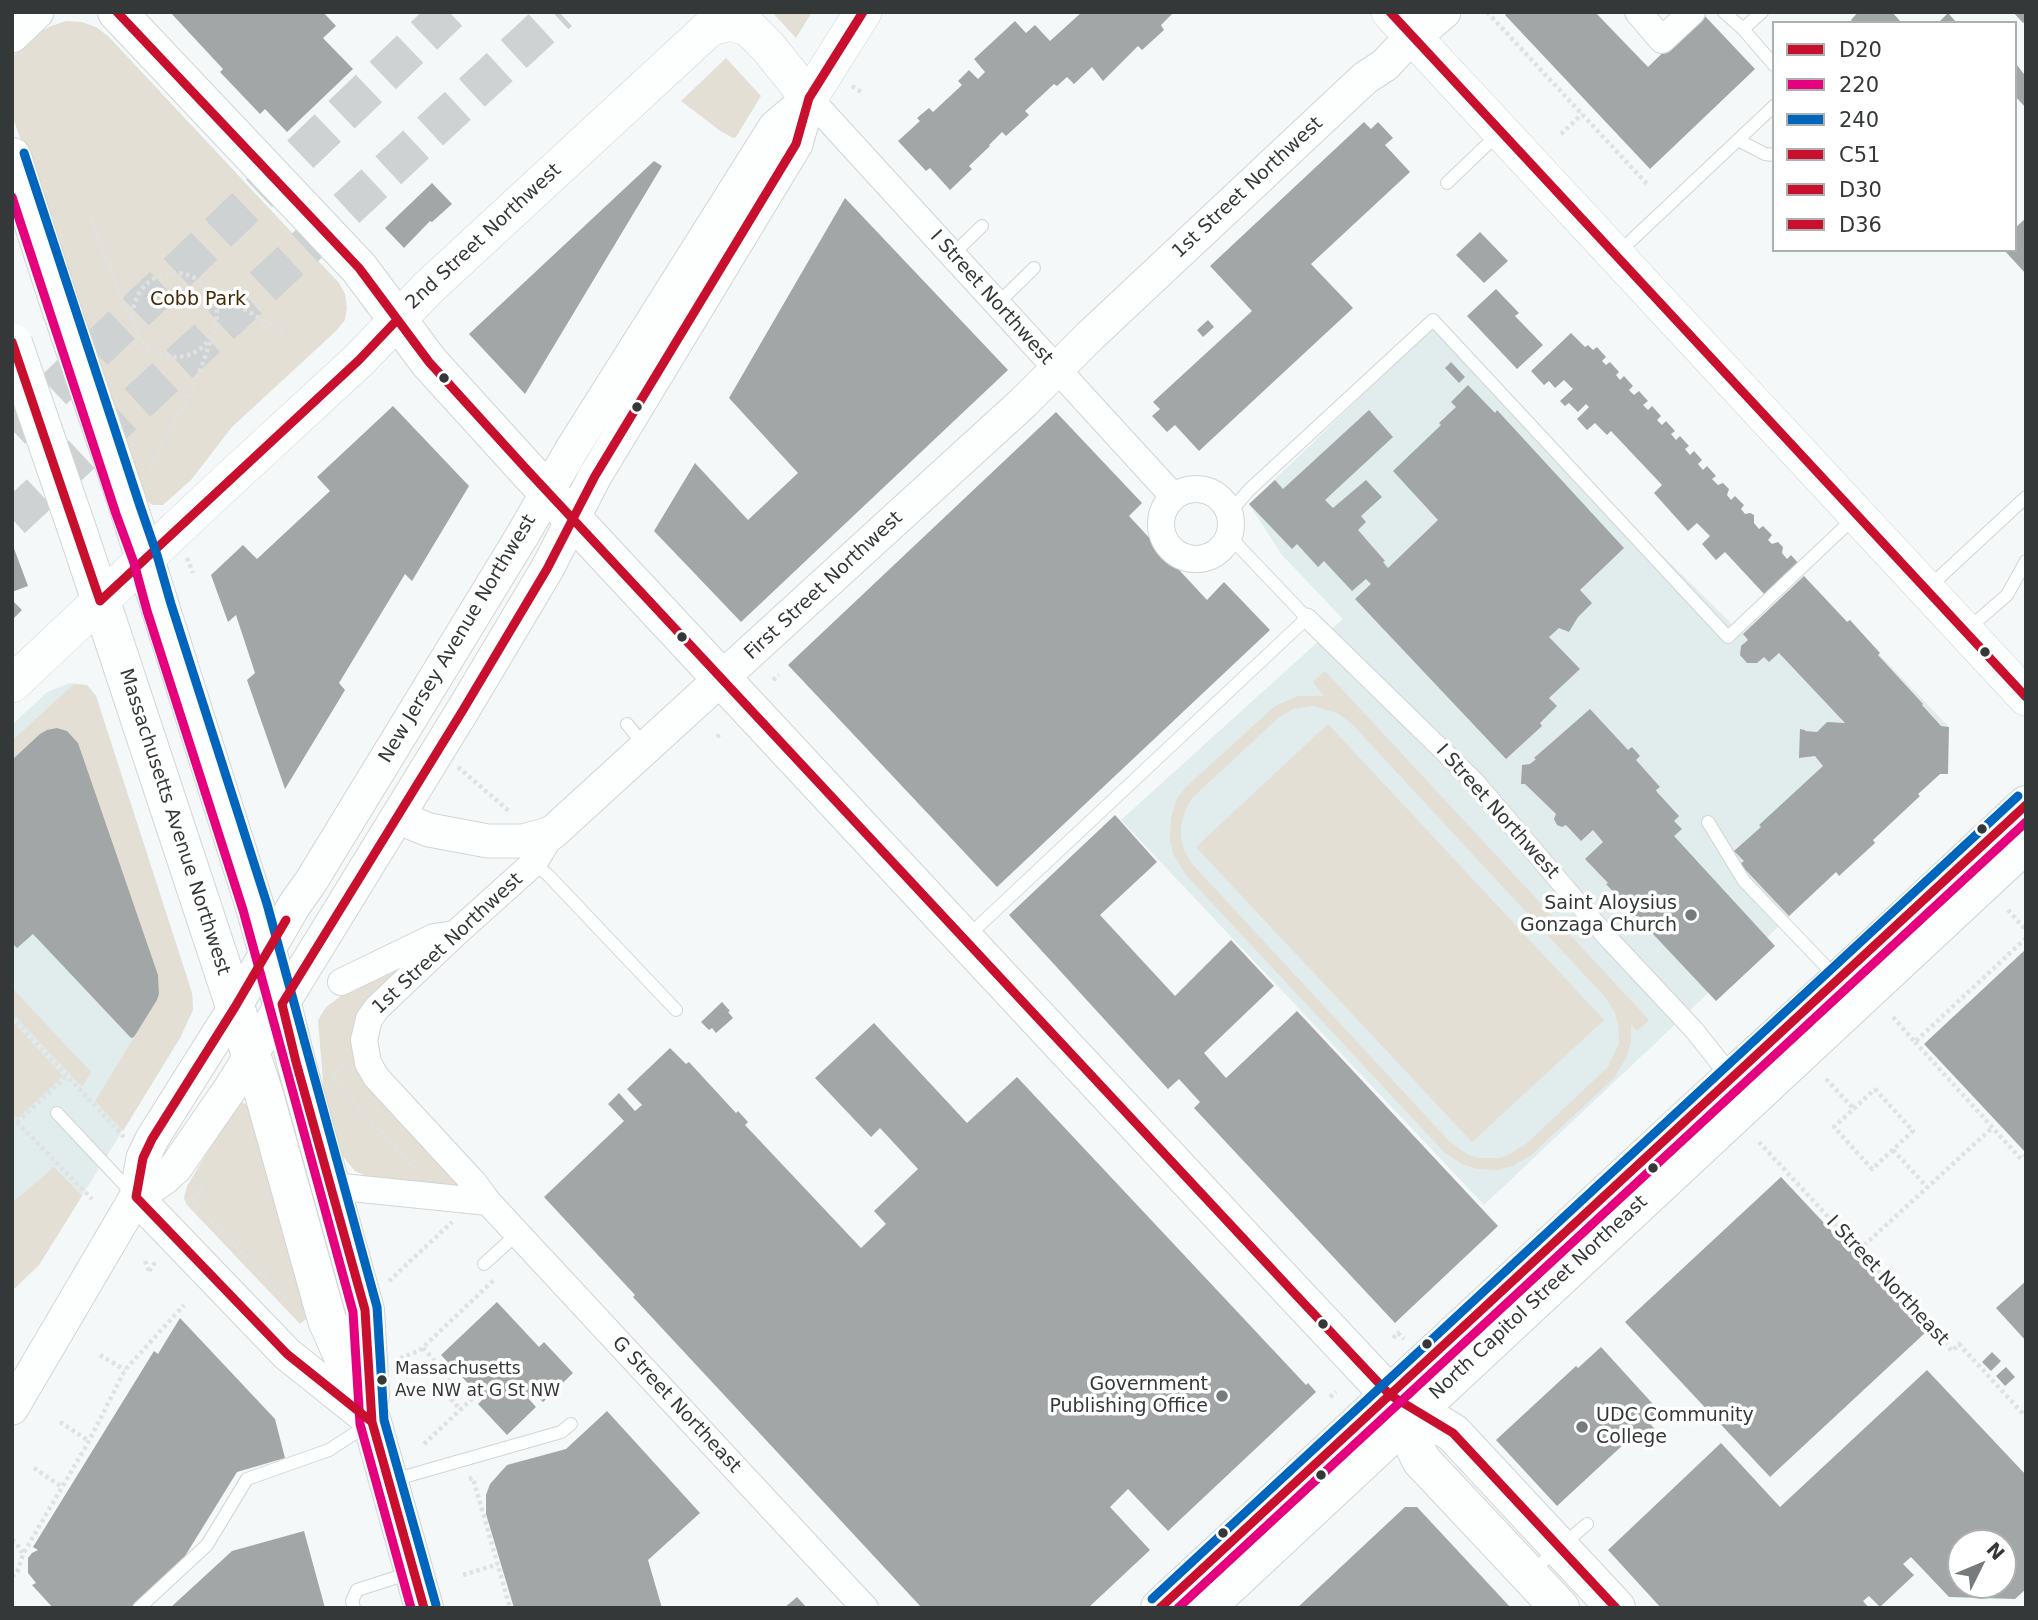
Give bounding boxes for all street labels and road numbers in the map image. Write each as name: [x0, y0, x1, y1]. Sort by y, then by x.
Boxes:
street label: 1st Street Northwest: [1168, 112, 1328, 264]
street label: 2nd Street Northwest: [402, 159, 566, 315]
street label: I Street Northwest: [925, 226, 1057, 370]
street label: First Street Northwest: [740, 507, 908, 665]
street label: New Jersey Avenue Northwest: [375, 511, 541, 767]
street label: Massachusetts Avenue Northwest: [114, 666, 234, 978]
street label: I Street Northwest: [1431, 740, 1563, 884]
street label: 1st Street Northwest: [368, 868, 528, 1020]
street label: North Capitol Street Northeast: [1425, 1191, 1653, 1405]
street label: I Street Northeast: [1821, 1211, 1953, 1351]
street label: G Street Northeast: [607, 1332, 745, 1478]

